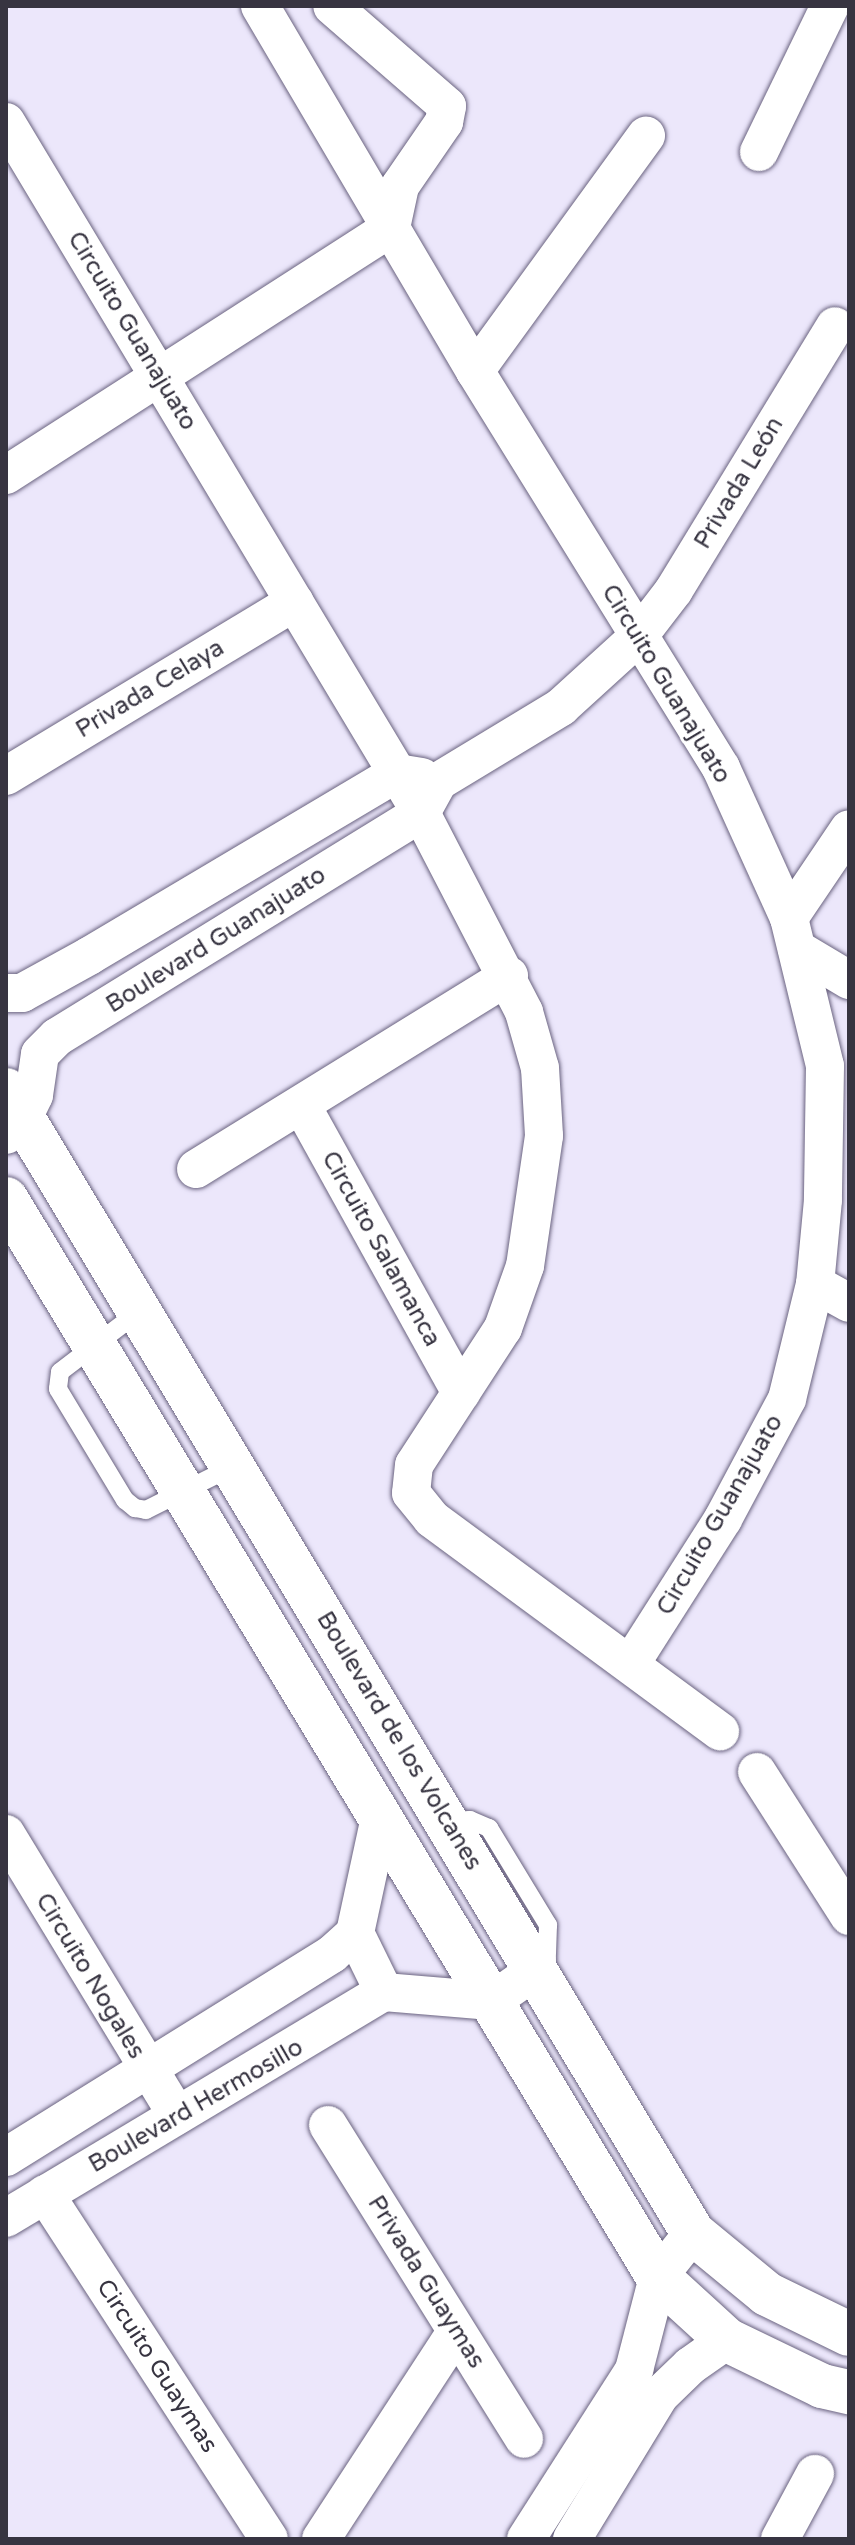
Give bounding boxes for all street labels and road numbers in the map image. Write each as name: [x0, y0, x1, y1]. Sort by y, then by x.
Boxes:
street label: Circuito Guanajuato: [61, 226, 203, 436]
street label: Privada León: [688, 412, 790, 554]
street label: Circuito Guanajuato: [595, 579, 737, 789]
street label: Privada Celaya: [71, 634, 229, 744]
street label: Boulevard Guanajuato: [101, 861, 331, 1019]
street label: Circuito Salamanca: [315, 1146, 447, 1352]
street label: Circuito Guanajuato: [651, 1410, 789, 1620]
street label: Boulevard de los Volcanes: [310, 1606, 488, 1876]
street label: Circuito Nogales: [29, 1888, 151, 2064]
street label: Boulevard Hermosillo: [84, 2033, 308, 2179]
street label: Privada Guaymas: [361, 2190, 491, 2374]
street label: Circuito Guaymas: [90, 2274, 224, 2458]

